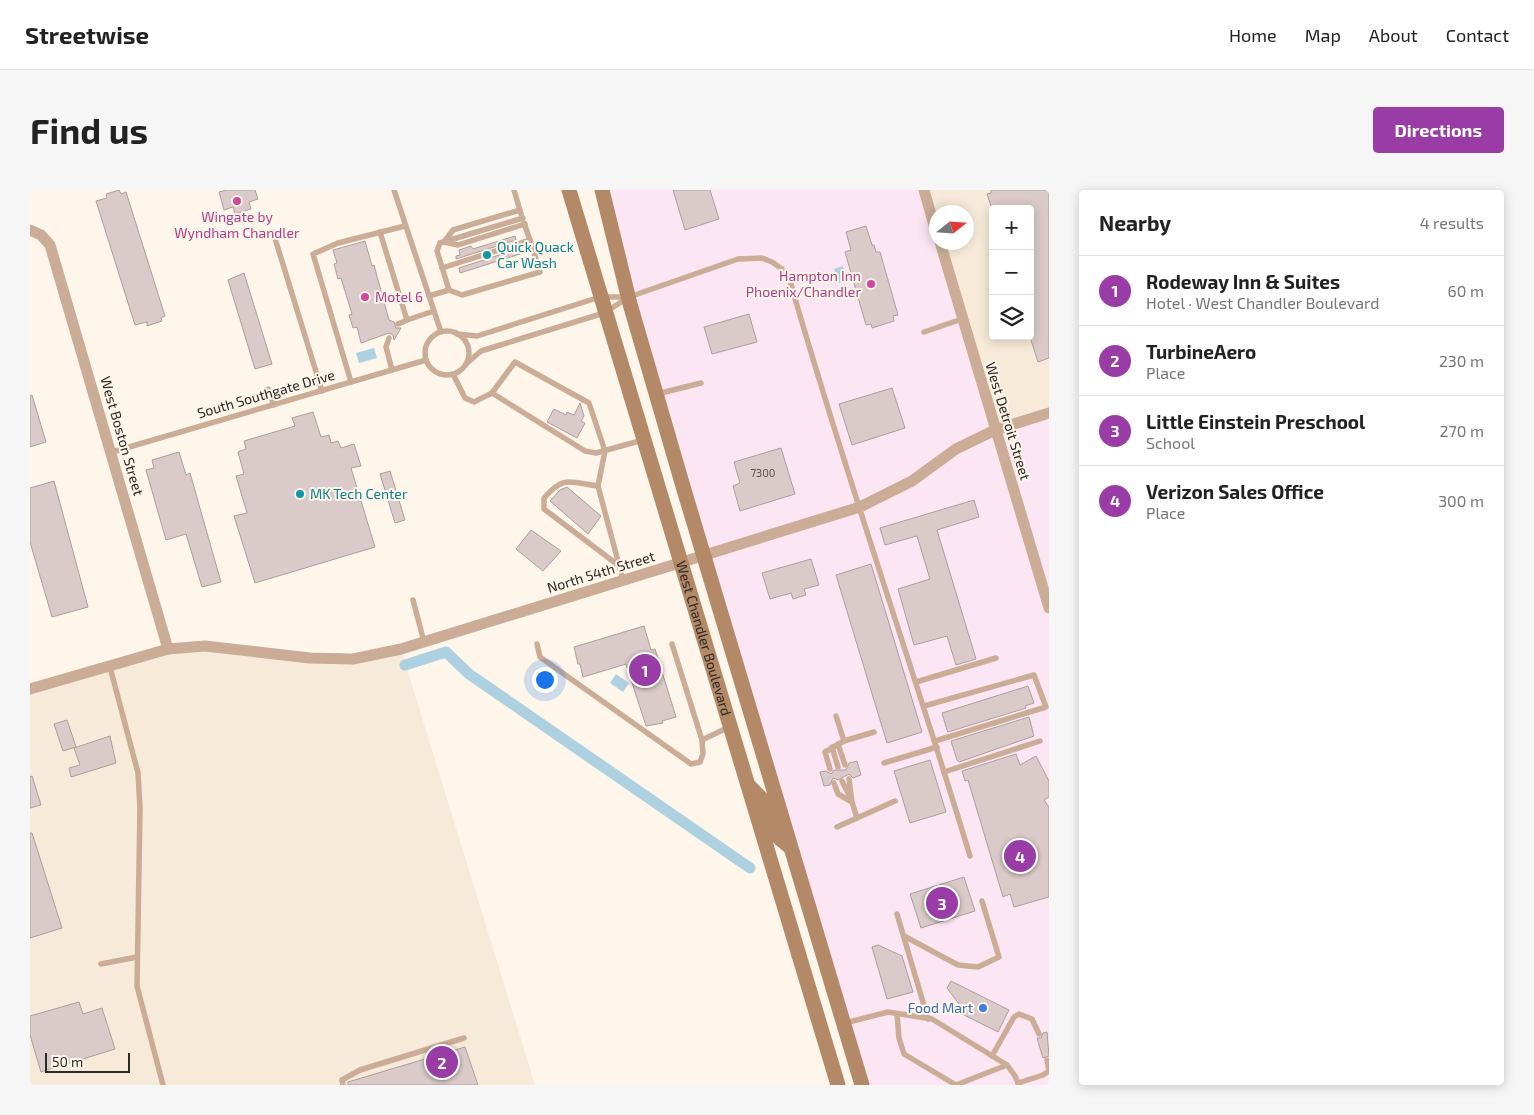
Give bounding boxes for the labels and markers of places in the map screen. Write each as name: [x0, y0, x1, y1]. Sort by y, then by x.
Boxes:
marker: Wingate by Wyndham Chandler: [231, 195, 243, 207]
place label: Wingate by Wyndham Chandler: [174, 208, 300, 241]
place label: Quick Quack Car Wash: [497, 238, 574, 271]
marker: Quick Quack Car Wash: [481, 249, 493, 261]
place label: Hampton Inn Phoenix/Chandler: [746, 267, 861, 300]
marker: Hampton Inn Phoenix/Chandler: [865, 278, 877, 290]
place label: Motel 6: [375, 288, 423, 305]
marker: Motel 6: [359, 291, 371, 303]
place label: MK Tech Center: [310, 485, 408, 502]
marker: MK Tech Center: [294, 488, 306, 500]
pin: 1: [629, 651, 661, 689]
pin: 4: [1004, 837, 1036, 875]
pin: 3: [926, 884, 958, 922]
place label: Food Mart: [908, 999, 973, 1016]
marker: Food Mart: [977, 1002, 989, 1014]
pin: 2: [426, 1043, 458, 1081]

